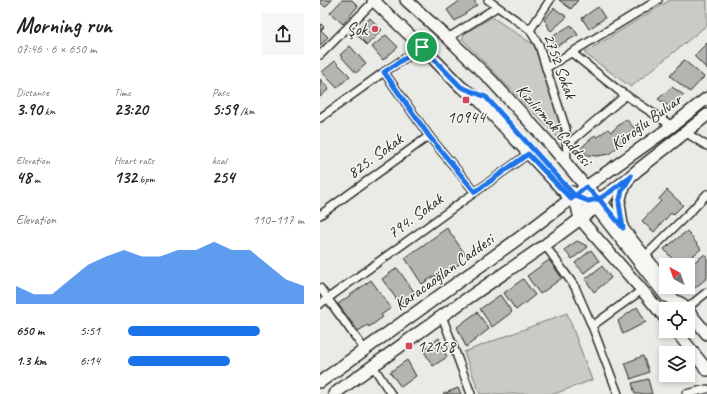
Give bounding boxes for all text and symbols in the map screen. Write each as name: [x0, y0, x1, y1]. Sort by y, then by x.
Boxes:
text: Morning run: [16, 12, 112, 40]
button: share: [262, 13, 304, 55]
place label: Şok: [347, 19, 369, 40]
marker: Şok: [370, 24, 380, 34]
pin: [405, 30, 439, 64]
street label: 2752 Sokak: [538, 30, 582, 103]
icon: arrive: [411, 36, 433, 58]
text: 07:46 · 6 × 650 m: [16, 41, 97, 57]
street label: Kızılırmak Caddesi: [512, 80, 598, 172]
text: Distance: [16, 85, 49, 99]
text: Time: [114, 85, 131, 99]
text: Pace: [212, 85, 229, 99]
street label: Köroğlu Bulvar: [606, 88, 687, 155]
marker: 10944: [461, 95, 471, 105]
text: 3.90: [16, 99, 42, 120]
text: 23:20: [114, 99, 148, 120]
text: 5:59: [212, 99, 238, 120]
text: km: [42, 104, 56, 118]
text: /km: [238, 104, 255, 118]
place label: 10944: [447, 107, 487, 128]
street label: 825. Sokak: [343, 128, 408, 183]
text: Elevation: [16, 153, 50, 167]
text: Heart rate: [114, 153, 154, 167]
text: kcal: [212, 153, 227, 167]
text: 48: [16, 167, 31, 188]
text: 132: [114, 167, 137, 188]
text: 254: [212, 167, 235, 188]
text: m: [31, 172, 40, 186]
text: bpm: [137, 172, 155, 186]
street label: 794. Sokak: [383, 188, 448, 243]
text: Elevation: [16, 212, 56, 228]
text: 110–117 m: [253, 212, 304, 228]
street label: Karacaoğlan Caddesi: [390, 228, 499, 315]
north arrow: [659, 258, 695, 294]
map controls: [659, 258, 695, 382]
button: locate: [659, 302, 695, 338]
text: 650 m: [16, 323, 44, 339]
text: 5:51: [80, 323, 100, 339]
place label: 12158: [417, 336, 458, 357]
marker: 12158: [404, 341, 414, 351]
button: layers: [659, 346, 695, 382]
text: 1.3 km: [16, 353, 46, 369]
text: 6:14: [80, 353, 100, 369]

